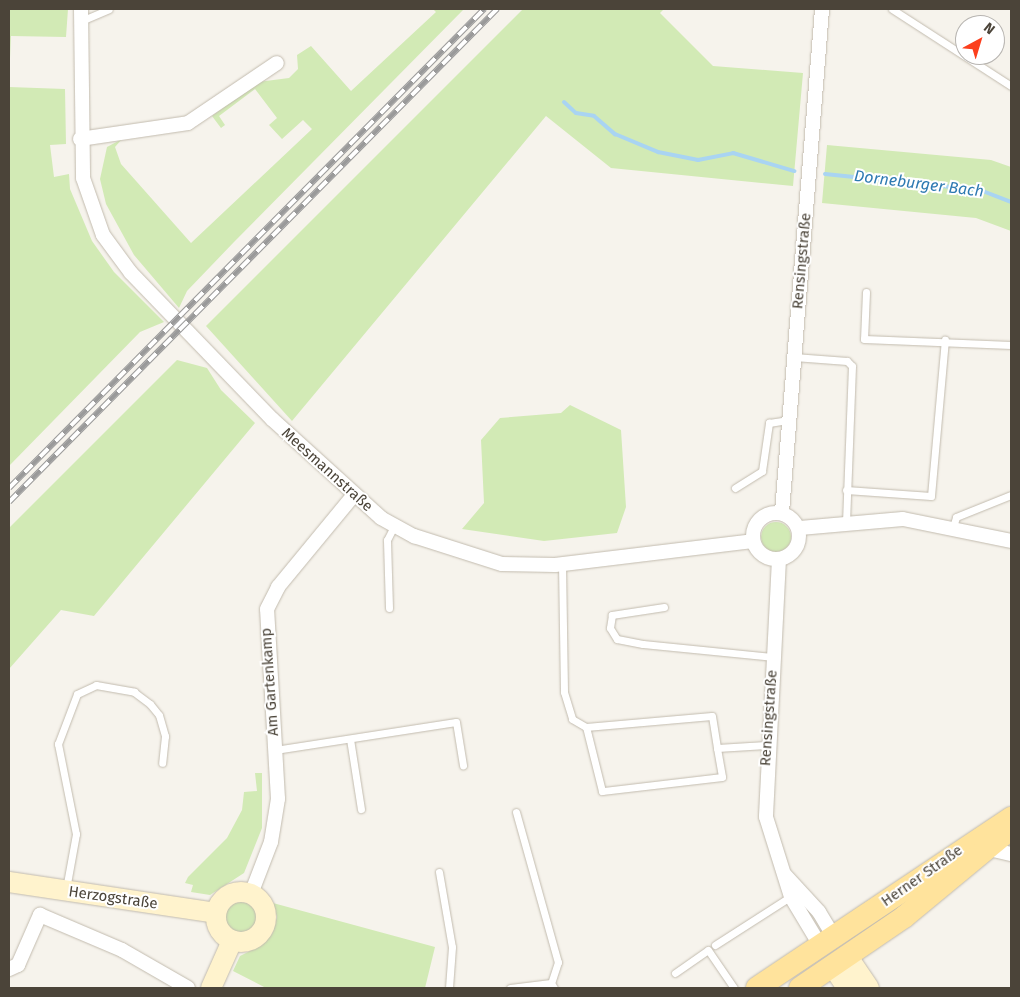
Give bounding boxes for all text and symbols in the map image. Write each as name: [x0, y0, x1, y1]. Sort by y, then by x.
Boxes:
north arrow: [955, 15, 1005, 65]
text: N: [980, 19, 998, 38]
water label: Dorneburger Bach: [853, 167, 985, 201]
street label: Rensingstraße: [789, 212, 815, 310]
street label: Meesmannstraße: [278, 424, 376, 516]
street label: Am Gartenkamp: [257, 627, 283, 737]
street label: Rensingstraße: [757, 669, 781, 767]
street label: Herner Straße: [878, 841, 966, 911]
street label: Herzogstraße: [67, 883, 159, 913]

